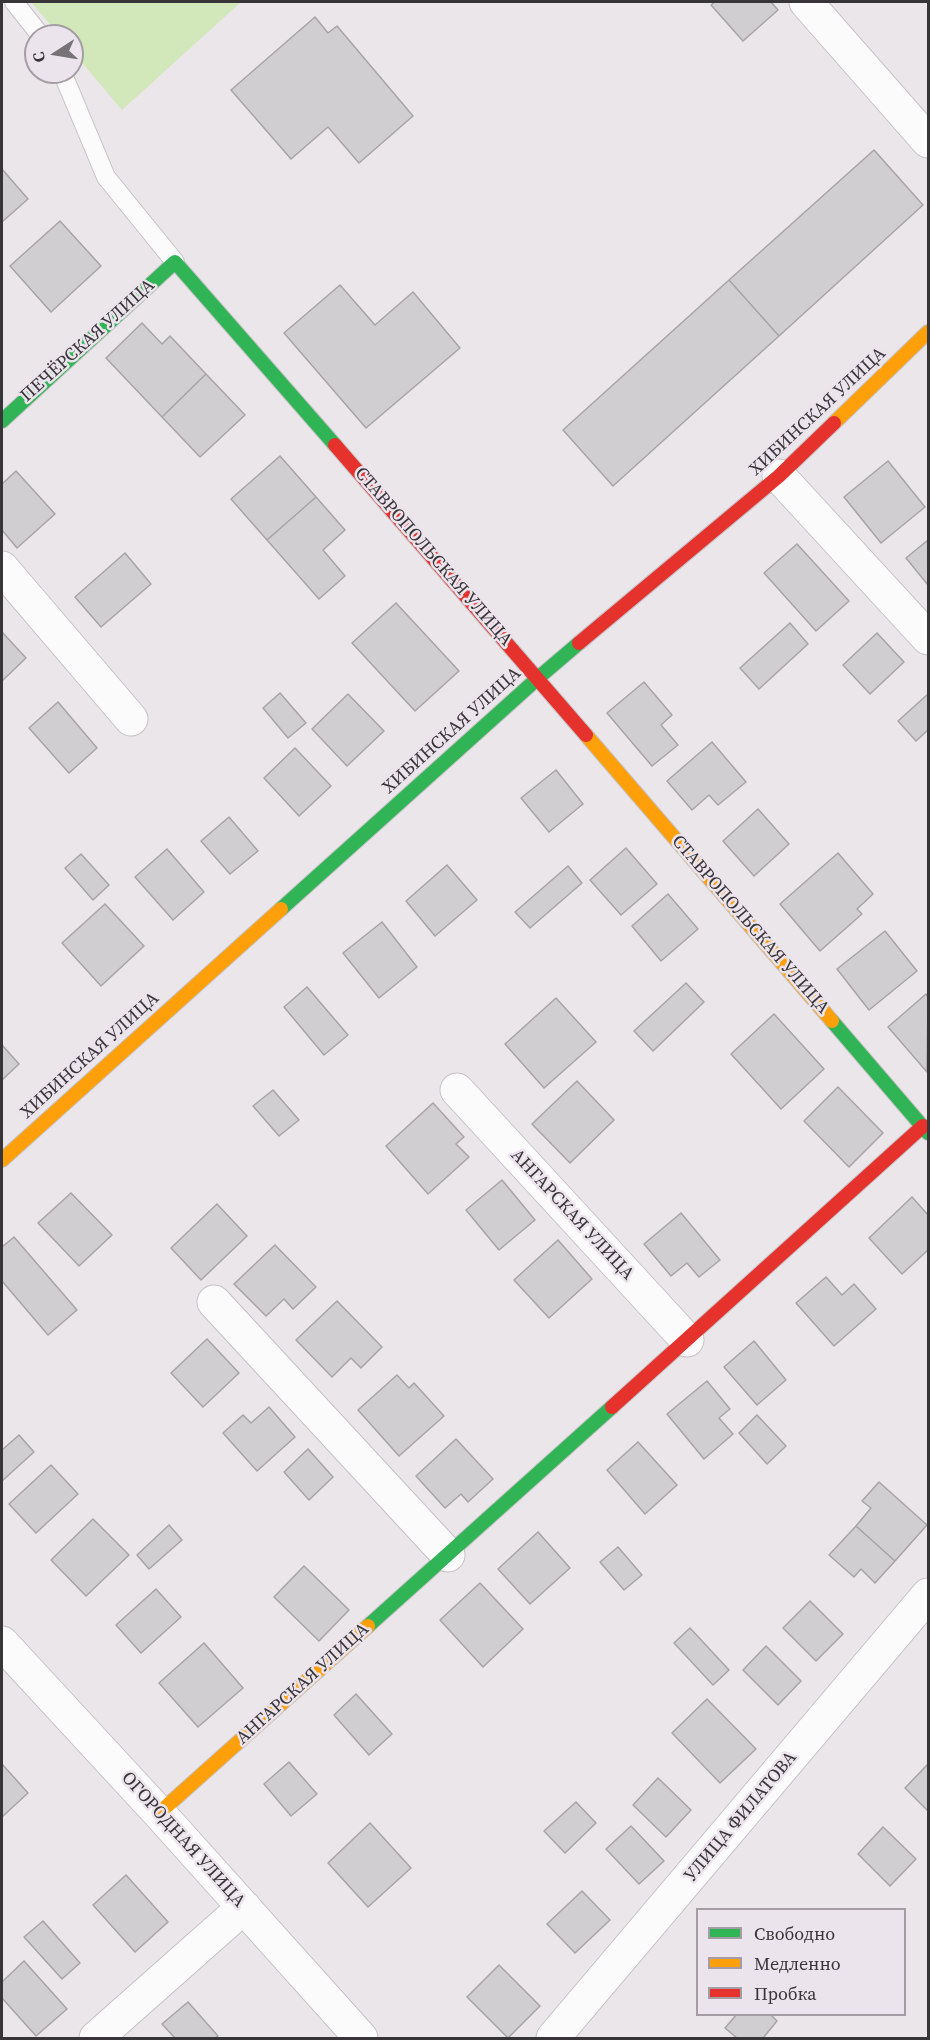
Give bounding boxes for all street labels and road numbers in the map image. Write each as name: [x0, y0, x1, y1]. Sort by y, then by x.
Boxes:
street label: ПЕЧЁРСКАЯ УЛИЦА: [17, 275, 159, 407]
street label: ХИБИНСКАЯ УЛИЦА: [745, 343, 891, 481]
street label: СТАВРОПОЛЬСКАЯ УЛИЦА: [349, 463, 517, 651]
street label: ХИБИНСКАЯ УЛИЦА: [378, 663, 526, 799]
street label: СТАВРОПОЛЬСКАЯ УЛИЦА: [666, 831, 834, 1019]
street label: ХИБИНСКАЯ УЛИЦА: [16, 988, 164, 1124]
street label: АНГАРСКАЯ УЛИЦА: [506, 1145, 638, 1285]
street label: АНГАРСКАЯ УЛИЦА: [232, 1619, 374, 1749]
street label: УЛИЦА ФИЛАТОВА: [680, 1747, 802, 1887]
street label: ОГОРОДНАЯ УЛИЦА: [116, 1768, 250, 1912]

